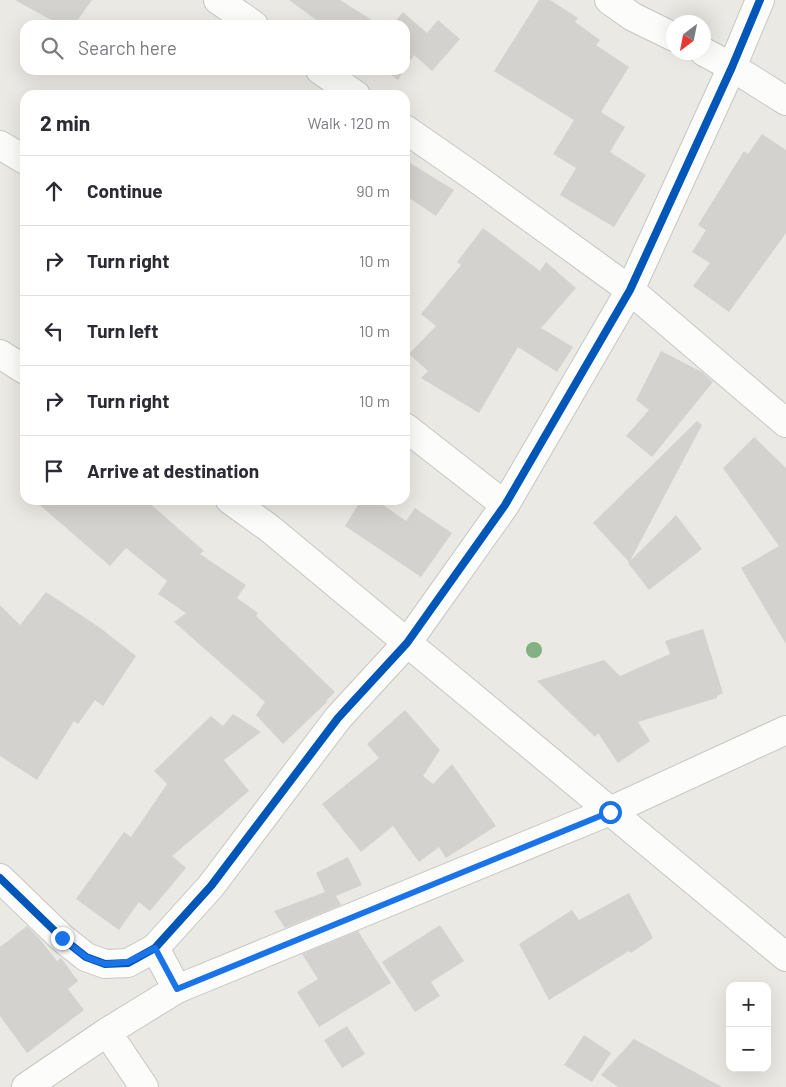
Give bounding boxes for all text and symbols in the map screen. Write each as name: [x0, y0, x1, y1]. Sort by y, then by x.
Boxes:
north arrow: [666, 15, 711, 60]
search box: [20, 20, 410, 75]
icon: search: [38, 34, 66, 62]
text: Search here: [78, 36, 177, 59]
text: 2 min: [40, 110, 90, 135]
text: Walk · 120 m: [307, 113, 390, 132]
icon: ahead: [40, 177, 68, 205]
text: Continue: [87, 179, 163, 202]
text: 90 m: [356, 181, 390, 200]
icon: right: [40, 247, 68, 275]
text: Turn right: [87, 249, 169, 272]
text: 10 m: [359, 251, 390, 270]
icon: left: [40, 317, 68, 345]
text: Turn left: [87, 319, 158, 342]
text: 10 m: [359, 321, 390, 340]
icon: right: [40, 387, 68, 415]
text: Turn right: [87, 389, 169, 412]
text: 10 m: [359, 391, 390, 410]
icon: arrive: [40, 457, 68, 485]
text: Arrive at destination: [87, 459, 259, 482]
route start: [599, 801, 622, 824]
route end: [51, 927, 74, 950]
map controls: [726, 982, 771, 1072]
button: +: [726, 982, 771, 1027]
button: −: [726, 1027, 771, 1072]

